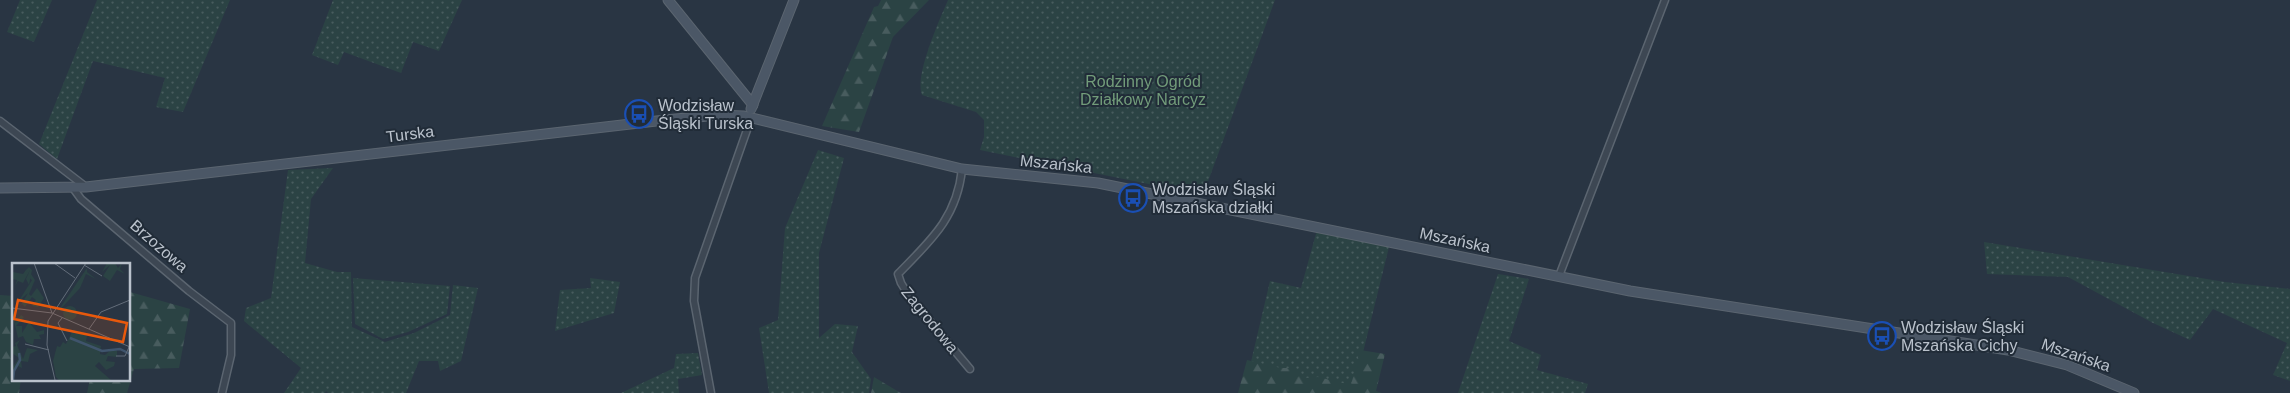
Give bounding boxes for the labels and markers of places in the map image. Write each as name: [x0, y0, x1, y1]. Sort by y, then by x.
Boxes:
place label: Wodzisław Śląski Turska: [658, 97, 753, 132]
bus stop icon: Wodzisław Śląski Turska: [624, 99, 654, 129]
place label: Wodzisław Śląski Mszańska działki: [1152, 180, 1275, 216]
bus stop icon: Wodzisław Śląski Mszańska działki: [1118, 183, 1148, 213]
place label: Wodzisław Śląski Mszańska Cichy: [1901, 318, 2024, 354]
bus stop icon: Wodzisław Śląski Mszańska Cichy: [1867, 321, 1897, 351]

